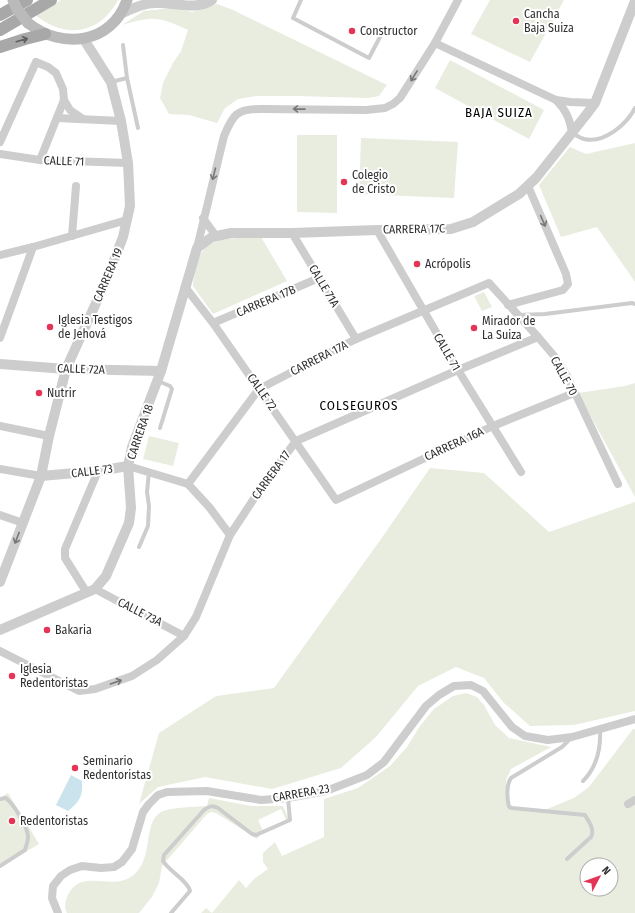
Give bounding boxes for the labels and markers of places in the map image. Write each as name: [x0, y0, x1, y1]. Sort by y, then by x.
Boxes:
place label: Cancha Baja Suiza: [524, 7, 574, 35]
marker: Cancha Baja Suiza: [511, 16, 521, 26]
place label: Constructor: [360, 24, 418, 38]
marker: Constructor: [347, 26, 357, 36]
place label: Colegio de Cristo: [352, 168, 396, 196]
marker: Colegio de Cristo: [339, 177, 349, 187]
place label: Acrópolis: [425, 257, 471, 271]
marker: Acrópolis: [412, 259, 422, 269]
place label: Iglesia Testigos de Jehová: [58, 313, 132, 341]
place label: Mirador de La Suiza: [482, 314, 535, 342]
marker: Iglesia Testigos de Jehová: [45, 322, 55, 332]
marker: Mirador de La Suiza: [469, 323, 479, 333]
place label: Nutrir: [47, 386, 77, 400]
marker: Nutrir: [34, 388, 44, 398]
place label: Bakaria: [55, 623, 92, 637]
marker: Bakaria: [42, 625, 52, 635]
place label: Iglesia Redentoristas: [20, 662, 88, 690]
marker: Iglesia Redentoristas: [7, 671, 17, 681]
place label: Seminario Redentoristas: [83, 754, 151, 782]
marker: Seminario Redentoristas: [70, 763, 80, 773]
place label: Redentoristas: [20, 814, 88, 828]
marker: Redentoristas: [7, 816, 17, 826]

